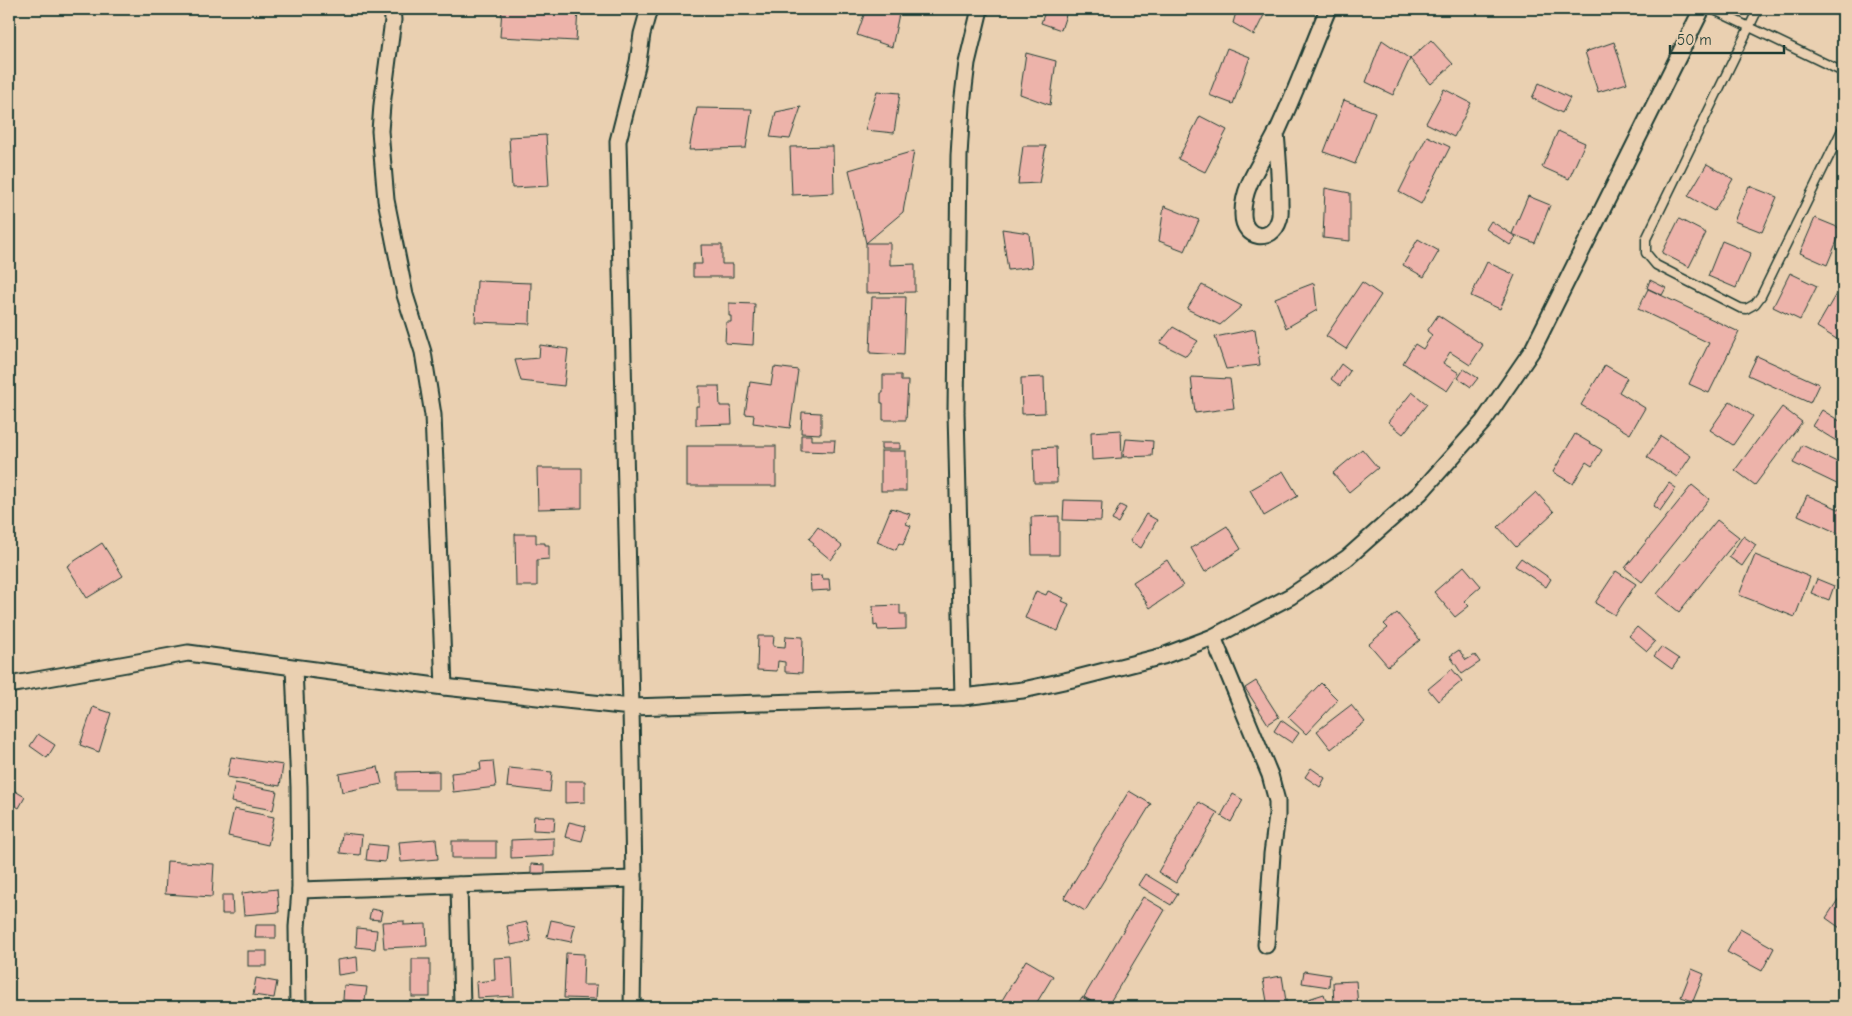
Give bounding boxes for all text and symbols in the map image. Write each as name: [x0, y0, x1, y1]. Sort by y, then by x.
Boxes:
scale bar: [1670, 22, 1783, 54]
text: 50 m: [1677, 31, 1712, 49]

